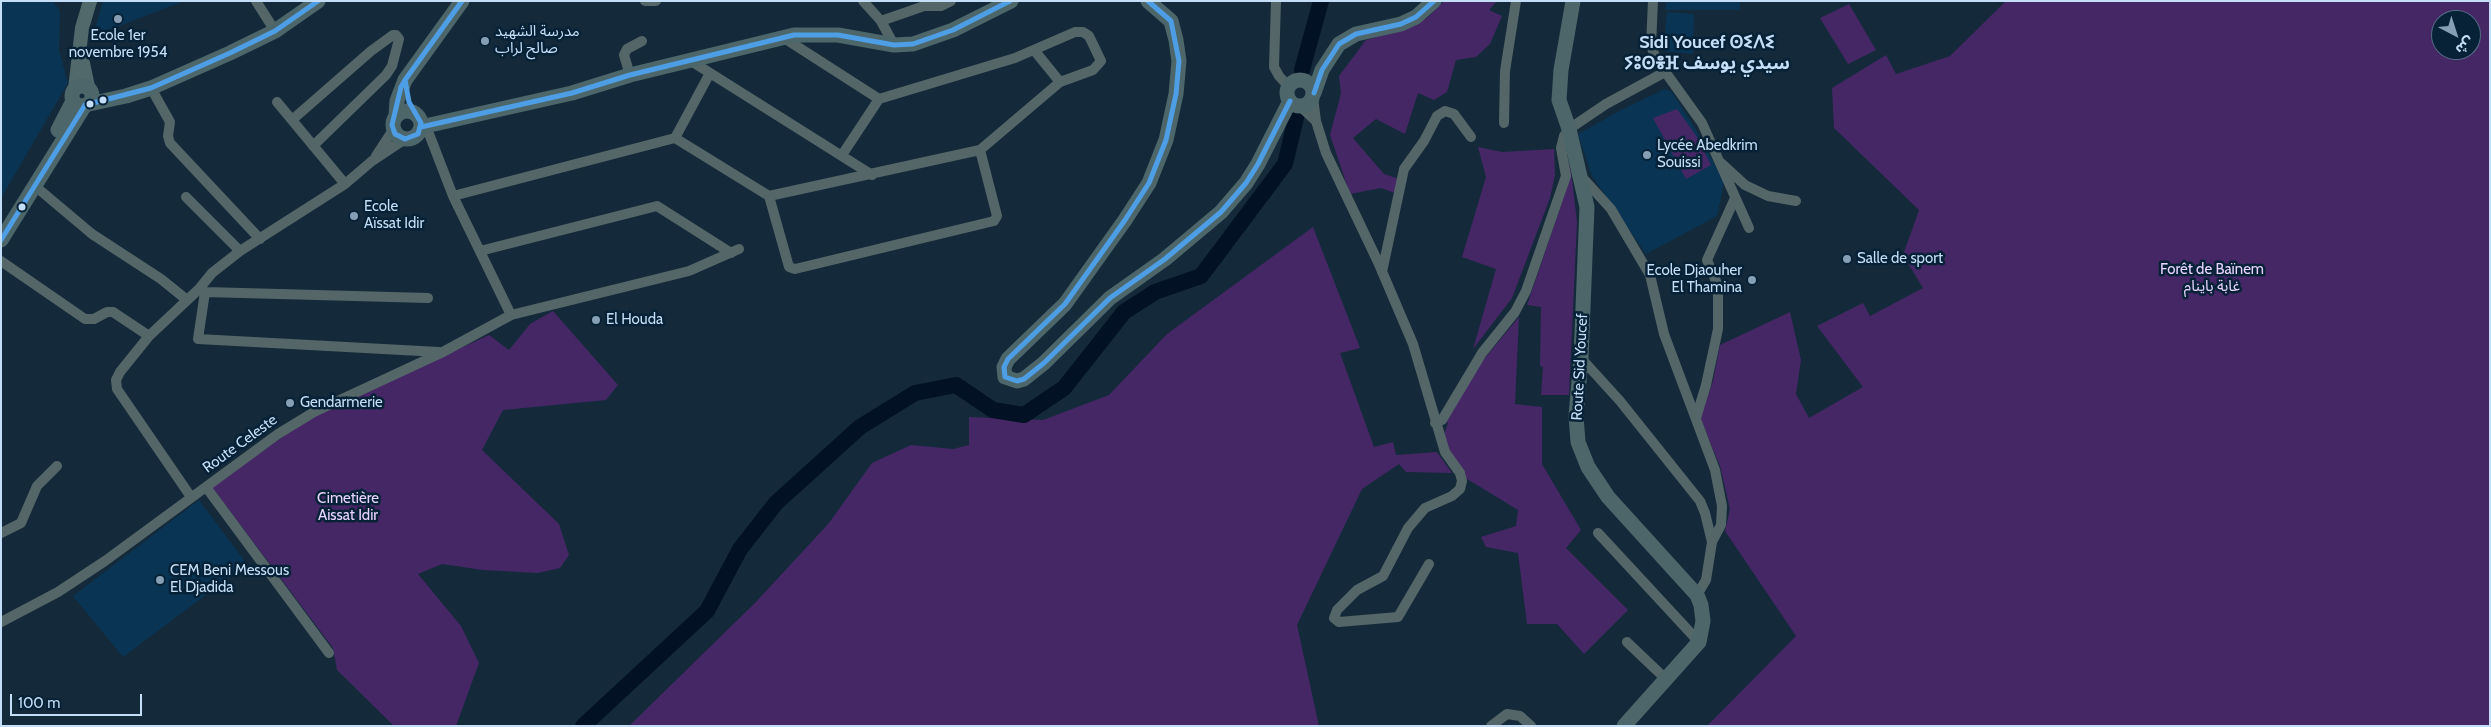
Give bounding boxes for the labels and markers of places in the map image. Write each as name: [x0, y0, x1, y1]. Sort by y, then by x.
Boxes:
marker: Ecole 1er novembre 1954: [112, 13, 124, 25]
place label: مدرسة الشهيد صالح لراب: [495, 23, 580, 58]
place label: Ecole 1er novembre 1954: [69, 27, 167, 62]
marker: مدرسة الشهيد صالح لراب: [479, 35, 491, 47]
unlabelled marker: [98, 95, 108, 105]
unlabelled marker: [85, 99, 95, 109]
place label: Lycée Abedkrim Souissi: [1657, 137, 1758, 172]
marker: Lycée Abedkrim Souissi: [1641, 149, 1653, 161]
place label: Ecole Aïssat Idir: [364, 198, 424, 233]
unlabelled marker: [17, 202, 27, 212]
marker: Ecole Aïssat Idir: [348, 210, 360, 222]
place label: Salle de sport: [1857, 250, 1943, 268]
marker: Salle de sport: [1841, 253, 1853, 265]
place label: Ecole Djaouher El Thamina: [1647, 262, 1742, 297]
marker: Ecole Djaouher El Thamina: [1746, 274, 1758, 286]
place label: El Houda: [606, 311, 663, 329]
marker: El Houda: [590, 314, 602, 326]
place label: Gendarmerie: [300, 394, 383, 412]
marker: Gendarmerie: [284, 397, 296, 409]
place label: CEM Beni Messous El Djadida: [170, 562, 289, 597]
marker: CEM Beni Messous El Djadida: [154, 574, 166, 586]

